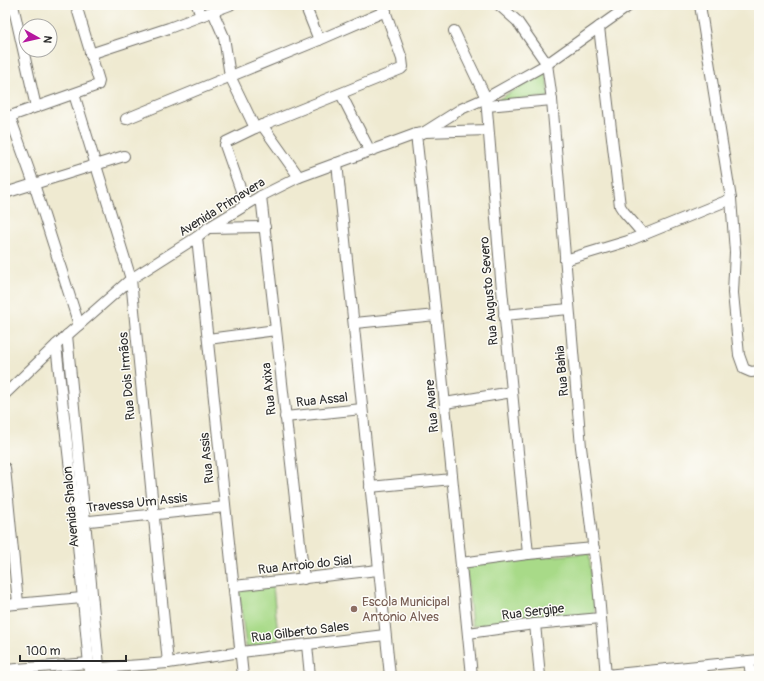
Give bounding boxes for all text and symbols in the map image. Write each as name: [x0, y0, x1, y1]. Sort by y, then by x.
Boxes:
north arrow: [18, 18, 58, 58]
text: N: [40, 35, 54, 44]
street label: Avenida Primavera: [176, 174, 268, 240]
street label: Rua Augusto Severo: [476, 236, 502, 346]
street label: Rua Dois Irmãos: [115, 331, 139, 421]
street label: Rua Bahia: [552, 345, 572, 397]
street label: Rua Axixa: [258, 362, 280, 416]
street label: Rua Avare: [422, 378, 442, 433]
street label: Rua Assal: [295, 389, 349, 411]
street label: Rua Assis: [196, 432, 218, 484]
street label: Avenida Shalon: [59, 466, 83, 548]
street label: Travessa Um Assis: [86, 490, 188, 516]
street label: Rua Arroio do Sial: [257, 552, 353, 578]
place label: Escola Municipal Antonio Alves: [362, 594, 450, 625]
street label: Rua Sergipe: [501, 600, 566, 624]
marker: Escola Municipal Antonio Alves: [349, 604, 359, 614]
street label: Rua Gilberto Sales: [250, 618, 350, 646]
scale bar: [20, 637, 126, 663]
text: 100 m: [26, 644, 61, 659]

